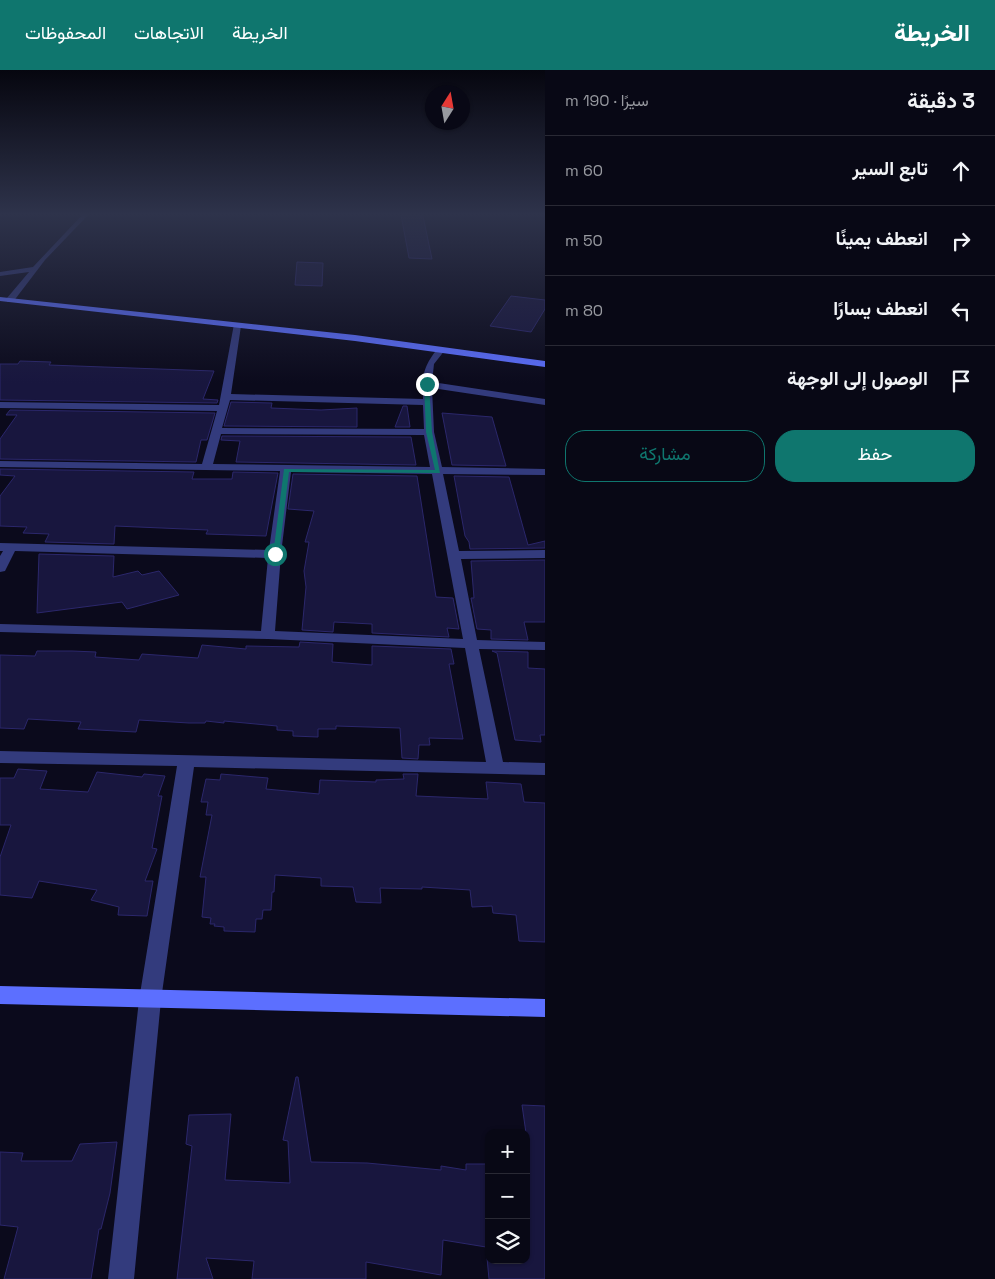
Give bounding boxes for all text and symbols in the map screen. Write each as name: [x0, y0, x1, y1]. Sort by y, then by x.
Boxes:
text: الخريطة: [894, 17, 970, 48]
text: المحفوظات: [25, 21, 106, 44]
text: الاتجاهات: [134, 21, 204, 44]
text: الخريطة: [232, 21, 288, 44]
north arrow: [425, 85, 470, 130]
text: 3 دقيقة: [907, 87, 975, 114]
text: سيرًا · 190 m: [565, 90, 649, 111]
text: تابع السير: [852, 156, 928, 181]
icon: ahead: [947, 157, 975, 185]
text: 60 m: [565, 160, 603, 181]
text: انعطف يمينًا: [836, 226, 928, 251]
icon: right: [947, 227, 975, 255]
text: 50 m: [565, 230, 603, 251]
text: انعطف يسارًا: [833, 296, 928, 321]
icon: left: [947, 297, 975, 325]
text: 80 m: [565, 300, 603, 321]
text: الوصول إلى الوجهة: [787, 366, 928, 391]
icon: arrive: [947, 367, 975, 395]
route end: [416, 373, 439, 396]
button: مشاركة: [565, 430, 765, 482]
button: حفظ: [775, 430, 975, 482]
route start: [264, 543, 287, 566]
map controls: [485, 1129, 530, 1264]
button: +: [485, 1129, 530, 1174]
button: −: [485, 1174, 530, 1219]
button: layers: [485, 1219, 530, 1264]

